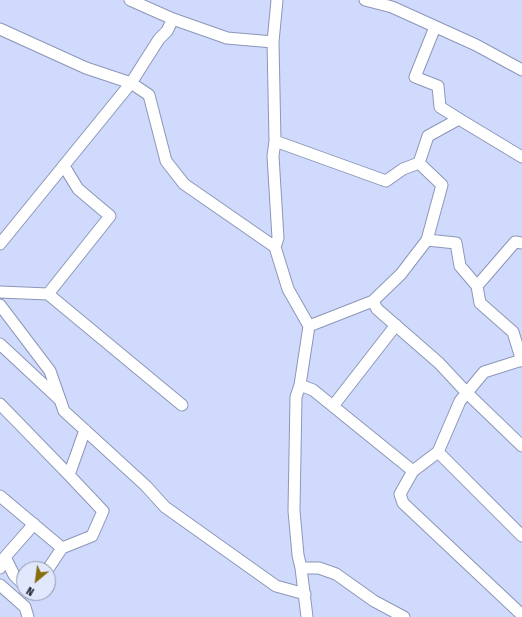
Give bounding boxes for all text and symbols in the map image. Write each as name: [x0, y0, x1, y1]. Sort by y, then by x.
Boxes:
north arrow: [16, 561, 56, 601]
text: N: [24, 584, 36, 598]

